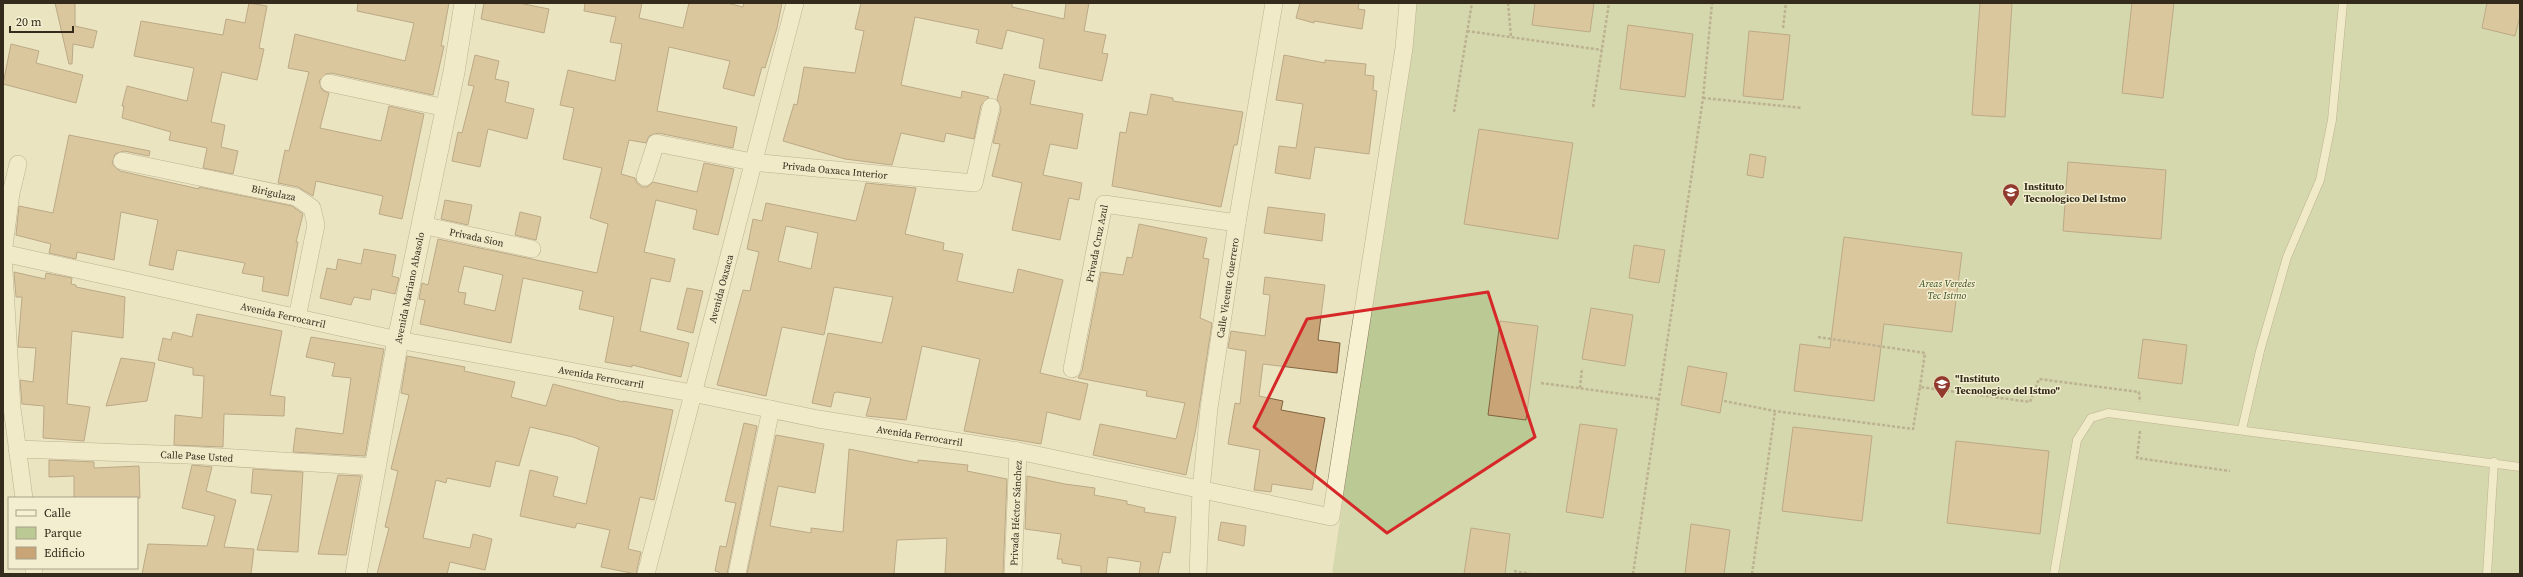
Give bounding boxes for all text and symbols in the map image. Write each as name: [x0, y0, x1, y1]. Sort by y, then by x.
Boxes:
scale bar: [10, 8, 73, 34]
text: 20 m: [16, 14, 42, 30]
street label: Privada Oaxaca Interior: [782, 159, 889, 182]
place label: Instituto Tecnologico Del Istmo: [2024, 180, 2126, 205]
street label: Birigulaza: [250, 182, 298, 204]
school or university icon: Instituto Tecnologico Del Istmo: [2001, 182, 2021, 207]
street label: Privada Cruz Azul: [1083, 203, 1111, 284]
street label: Privada Sion: [448, 225, 505, 250]
street label: Avenida Mariano Abasolo: [391, 230, 427, 345]
street label: Calle Vicente Guerrero: [1214, 236, 1242, 339]
street label: Avenida Oaxaca: [706, 252, 736, 324]
park label: Areas Veredes Tec Istmo: [1918, 277, 1975, 302]
street label: Avenida Ferrocarril: [239, 300, 327, 331]
street label: Avenida Ferrocarril: [557, 363, 645, 391]
place label: "Instituto Tecnologico del Istmo": [1955, 372, 2060, 397]
school or university icon: "Instituto Tecnologico del Istmo": [1932, 374, 1952, 399]
street label: Avenida Ferrocarril: [876, 423, 964, 449]
street label: Calle Pase Usted: [160, 448, 234, 465]
street label: Privada Héctor Sánchez: [1007, 460, 1025, 566]
legend: [8, 497, 138, 569]
text: Calle: [44, 505, 71, 521]
text: Parque: [44, 525, 82, 541]
text: Edificio: [44, 545, 85, 561]

